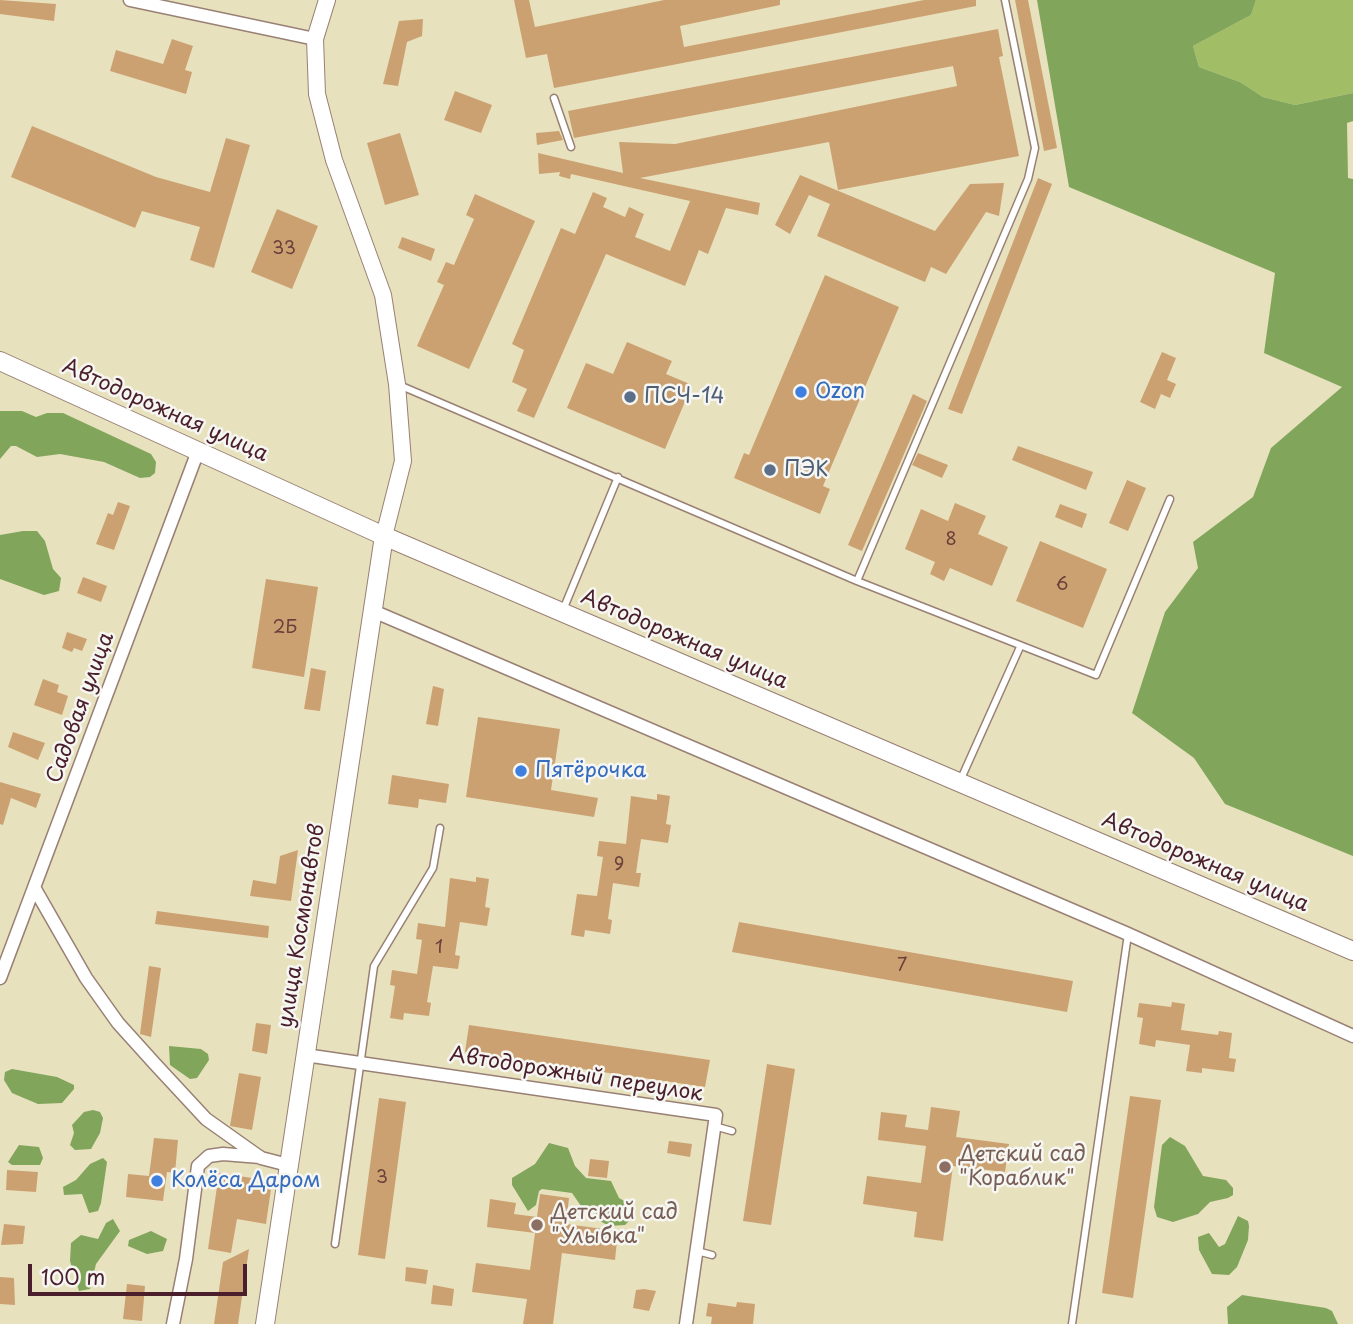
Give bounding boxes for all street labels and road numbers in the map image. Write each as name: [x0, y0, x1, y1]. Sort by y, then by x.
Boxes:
street label: Автодорожная улица: [58, 354, 272, 468]
street label: Автодорожная улица: [577, 585, 791, 695]
street label: Садовая улица: [42, 629, 120, 787]
street label: Автодорожная улица: [1098, 808, 1312, 918]
street label: улица Космонавтов: [273, 822, 331, 1030]
street label: Автодорожный переулок: [448, 1043, 704, 1107]

